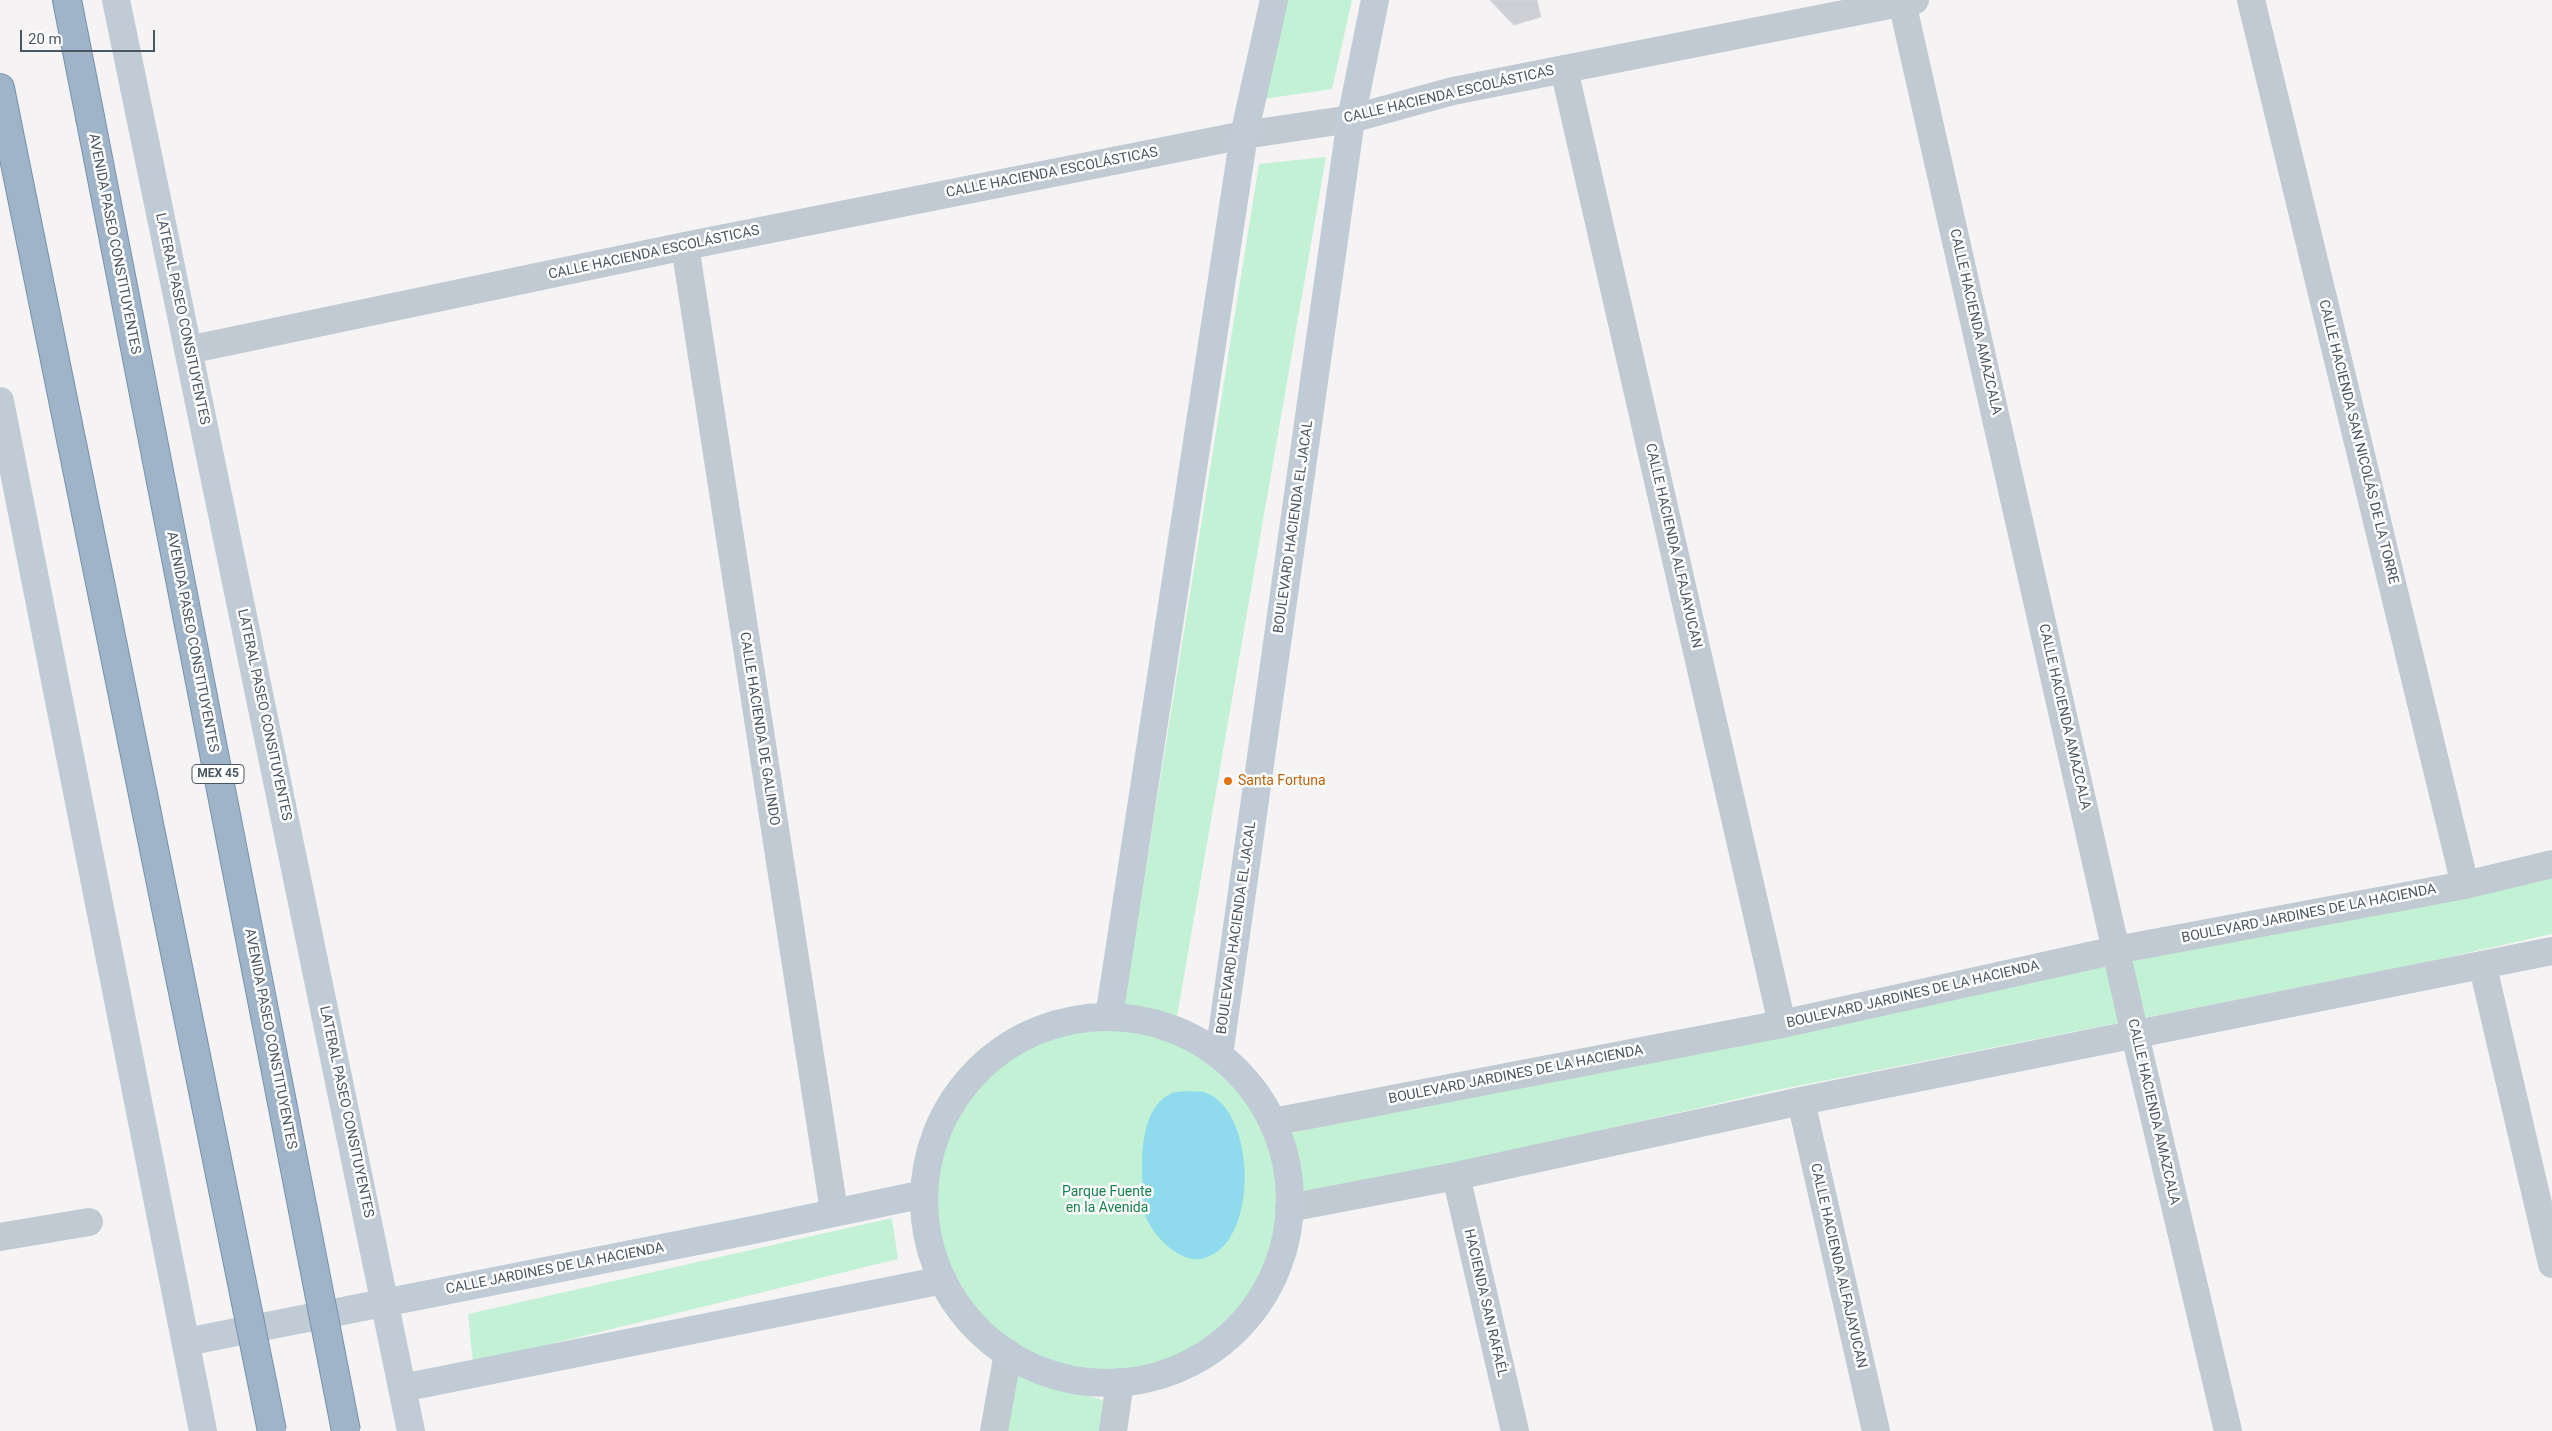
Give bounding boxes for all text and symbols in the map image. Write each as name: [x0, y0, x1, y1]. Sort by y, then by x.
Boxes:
scale bar: [22, 20, 158, 52]
text: 20 m: [28, 30, 62, 48]
street label: CALLE HACIENDA ESCOLÁSTICAS: [1342, 63, 1556, 127]
street label: AVENIDA PASEO CONSTITUYENTES: [84, 132, 144, 356]
street label: CALLE HACIENDA ESCOLÁSTICAS: [945, 144, 1159, 202]
street label: LATERAL PASEO CONSITUYENTES: [151, 211, 213, 427]
street label: CALLE HACIENDA ESCOLÁSTICAS: [547, 222, 761, 284]
street label: CALLE HACIENDA AMAZCALA: [1945, 227, 2005, 417]
street label: CALLE HACIENDA SAN NICOLÁS DE LA TORRE: [2314, 298, 2402, 586]
street label: BOULEVARD HACIENDA EL JACAL: [1271, 419, 1317, 635]
street label: CALLE HACIENDA ALFAJAYUCAN: [1641, 442, 1705, 650]
street label: AVENIDA PASEO CONSTITUYENTES: [162, 530, 222, 754]
street label: LATERAL PASEO CONSITUYENTES: [233, 607, 295, 823]
street label: CALLE HACIENDA AMAZCALA: [2034, 622, 2094, 812]
street label: CALLE HACIENDA DE GALINDO: [735, 631, 783, 827]
road number: MEX 45: [192, 764, 244, 784]
place label: Santa Fortuna: [1238, 773, 1326, 789]
marker: Santa Fortuna: [1222, 775, 1234, 787]
street label: BOULEVARD HACIENDA EL JACAL: [1214, 820, 1260, 1036]
street label: BOULEVARD JARDINES DE LA HACIENDA: [2180, 881, 2438, 947]
street label: AVENIDA PASEO CONSTITUYENTES: [240, 927, 300, 1151]
street label: BOULEVARD JARDINES DE LA HACIENDA: [1785, 958, 2041, 1032]
street label: LATERAL PASEO CONSITUYENTES: [315, 1004, 377, 1220]
street label: CALLE HACIENDA AMAZCALA: [2123, 1017, 2183, 1207]
street label: BOULEVARD JARDINES DE LA HACIENDA: [1387, 1042, 1645, 1108]
street label: CALLE HACIENDA ALFAJAYUCAN: [1806, 1162, 1870, 1370]
park label: Parque Fuente en la Avenida: [1062, 1184, 1152, 1216]
street label: HACIENDA SAN RAFAÉL: [1460, 1227, 1510, 1379]
street label: CALLE JARDINES DE LA HACIENDA: [444, 1240, 666, 1298]

